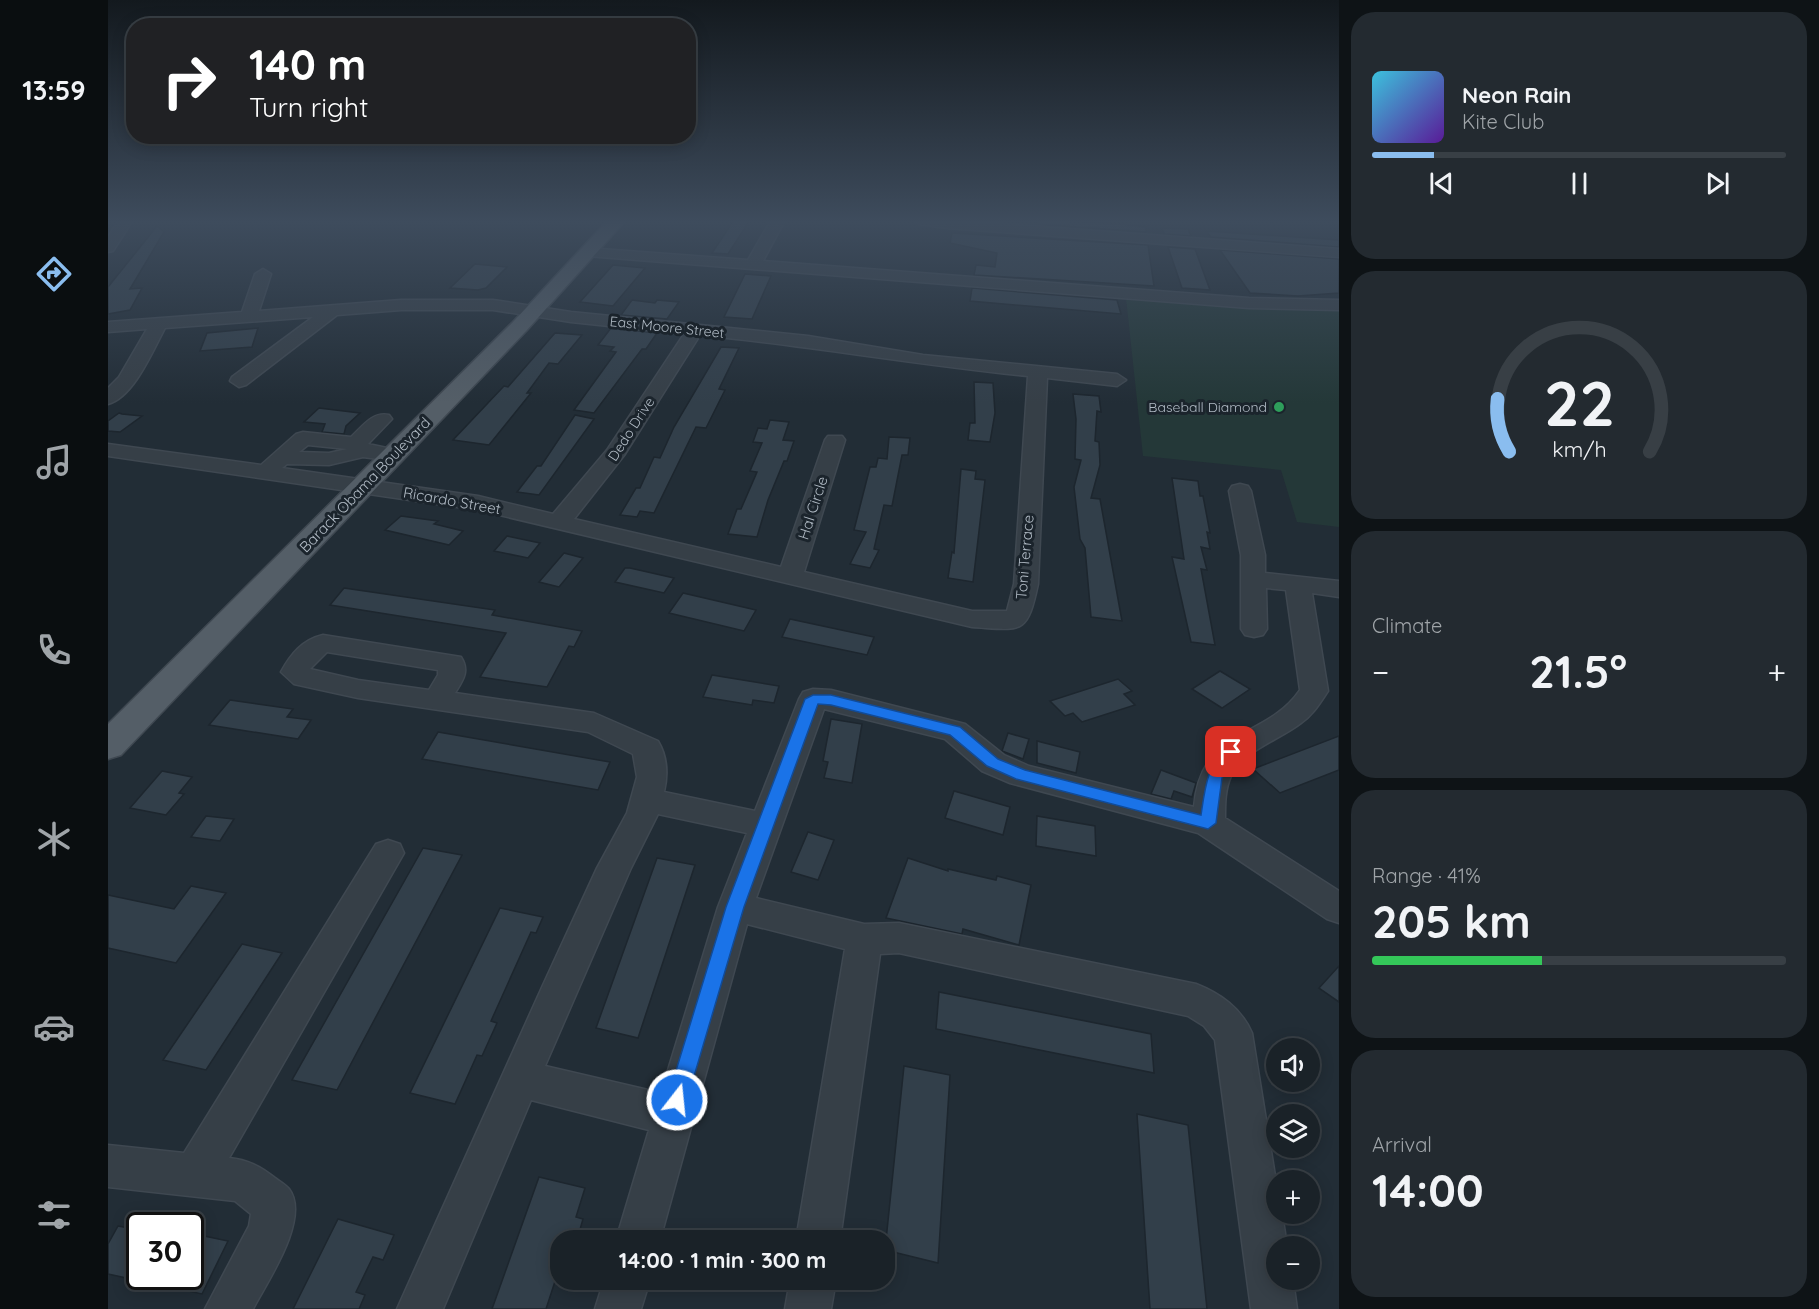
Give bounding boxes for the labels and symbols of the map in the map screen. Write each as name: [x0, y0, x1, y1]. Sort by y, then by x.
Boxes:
street label: East Moore Street: [609, 312, 725, 342]
street label: Dedo Drive: [604, 394, 658, 464]
place label: Baseball Diamond: [1148, 398, 1267, 416]
marker: Baseball Diamond: [1272, 400, 1286, 414]
street label: Barack Obama Boulevard: [295, 413, 434, 556]
street label: Hal Circle: [793, 474, 832, 542]
street label: Ricardo Street: [402, 483, 502, 518]
street label: Toni Terrace: [1011, 514, 1038, 600]
pin: [1205, 726, 1256, 777]
position arrow: [645, 1068, 709, 1132]
speed limit sign: 30: [126, 1212, 204, 1290]

